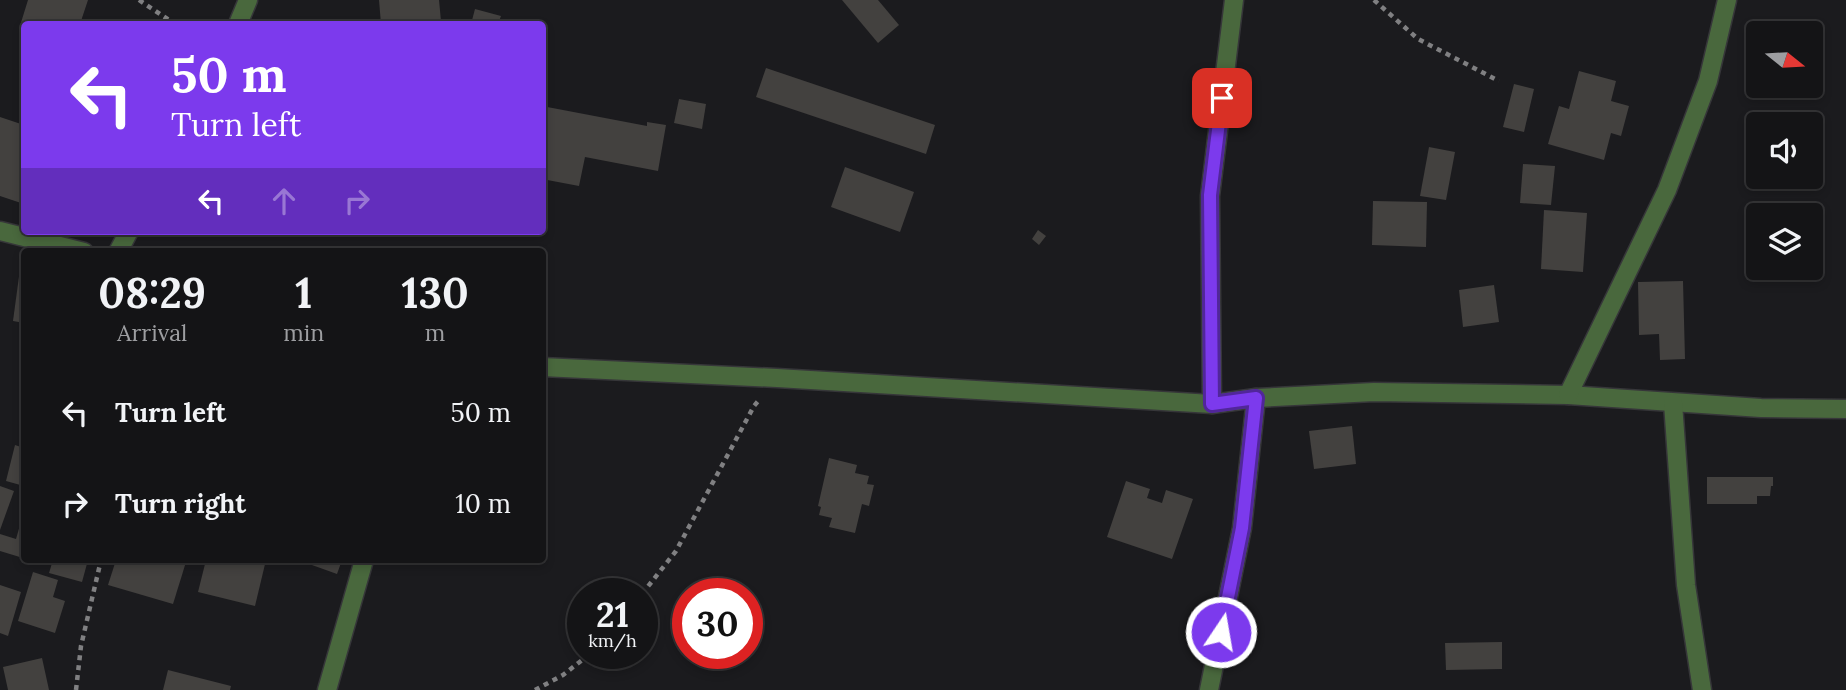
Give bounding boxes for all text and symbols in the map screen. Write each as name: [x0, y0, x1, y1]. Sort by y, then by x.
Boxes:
north arrow: [1746, 21, 1824, 98]
map controls: [1746, 21, 1823, 280]
text: 50 m: [171, 43, 287, 105]
icon: left: [56, 49, 147, 140]
pin: [1192, 68, 1252, 128]
icon: arrive: [1203, 79, 1241, 117]
text: Turn left: [171, 104, 301, 145]
button: sound: [1746, 112, 1823, 189]
icon: left: [192, 182, 230, 220]
icon: ahead: [265, 182, 303, 220]
icon: right: [338, 182, 376, 220]
button: layers: [1746, 203, 1823, 280]
text: 08:29: [98, 266, 206, 320]
text: 1: [295, 266, 312, 320]
text: 130: [401, 266, 469, 320]
text: Arrival: [117, 318, 187, 347]
text: min: [283, 318, 324, 347]
text: m: [425, 318, 445, 347]
icon: left: [56, 394, 94, 432]
text: Turn left: [115, 396, 226, 429]
text: 50 m: [451, 396, 511, 429]
icon: right: [56, 485, 94, 523]
text: Turn right: [115, 487, 246, 520]
text: 10 m: [455, 487, 511, 520]
speed limit sign: 30: [672, 578, 763, 669]
text: 21: [596, 592, 629, 637]
position arrow: [1184, 595, 1258, 669]
text: km/h: [588, 629, 637, 652]

